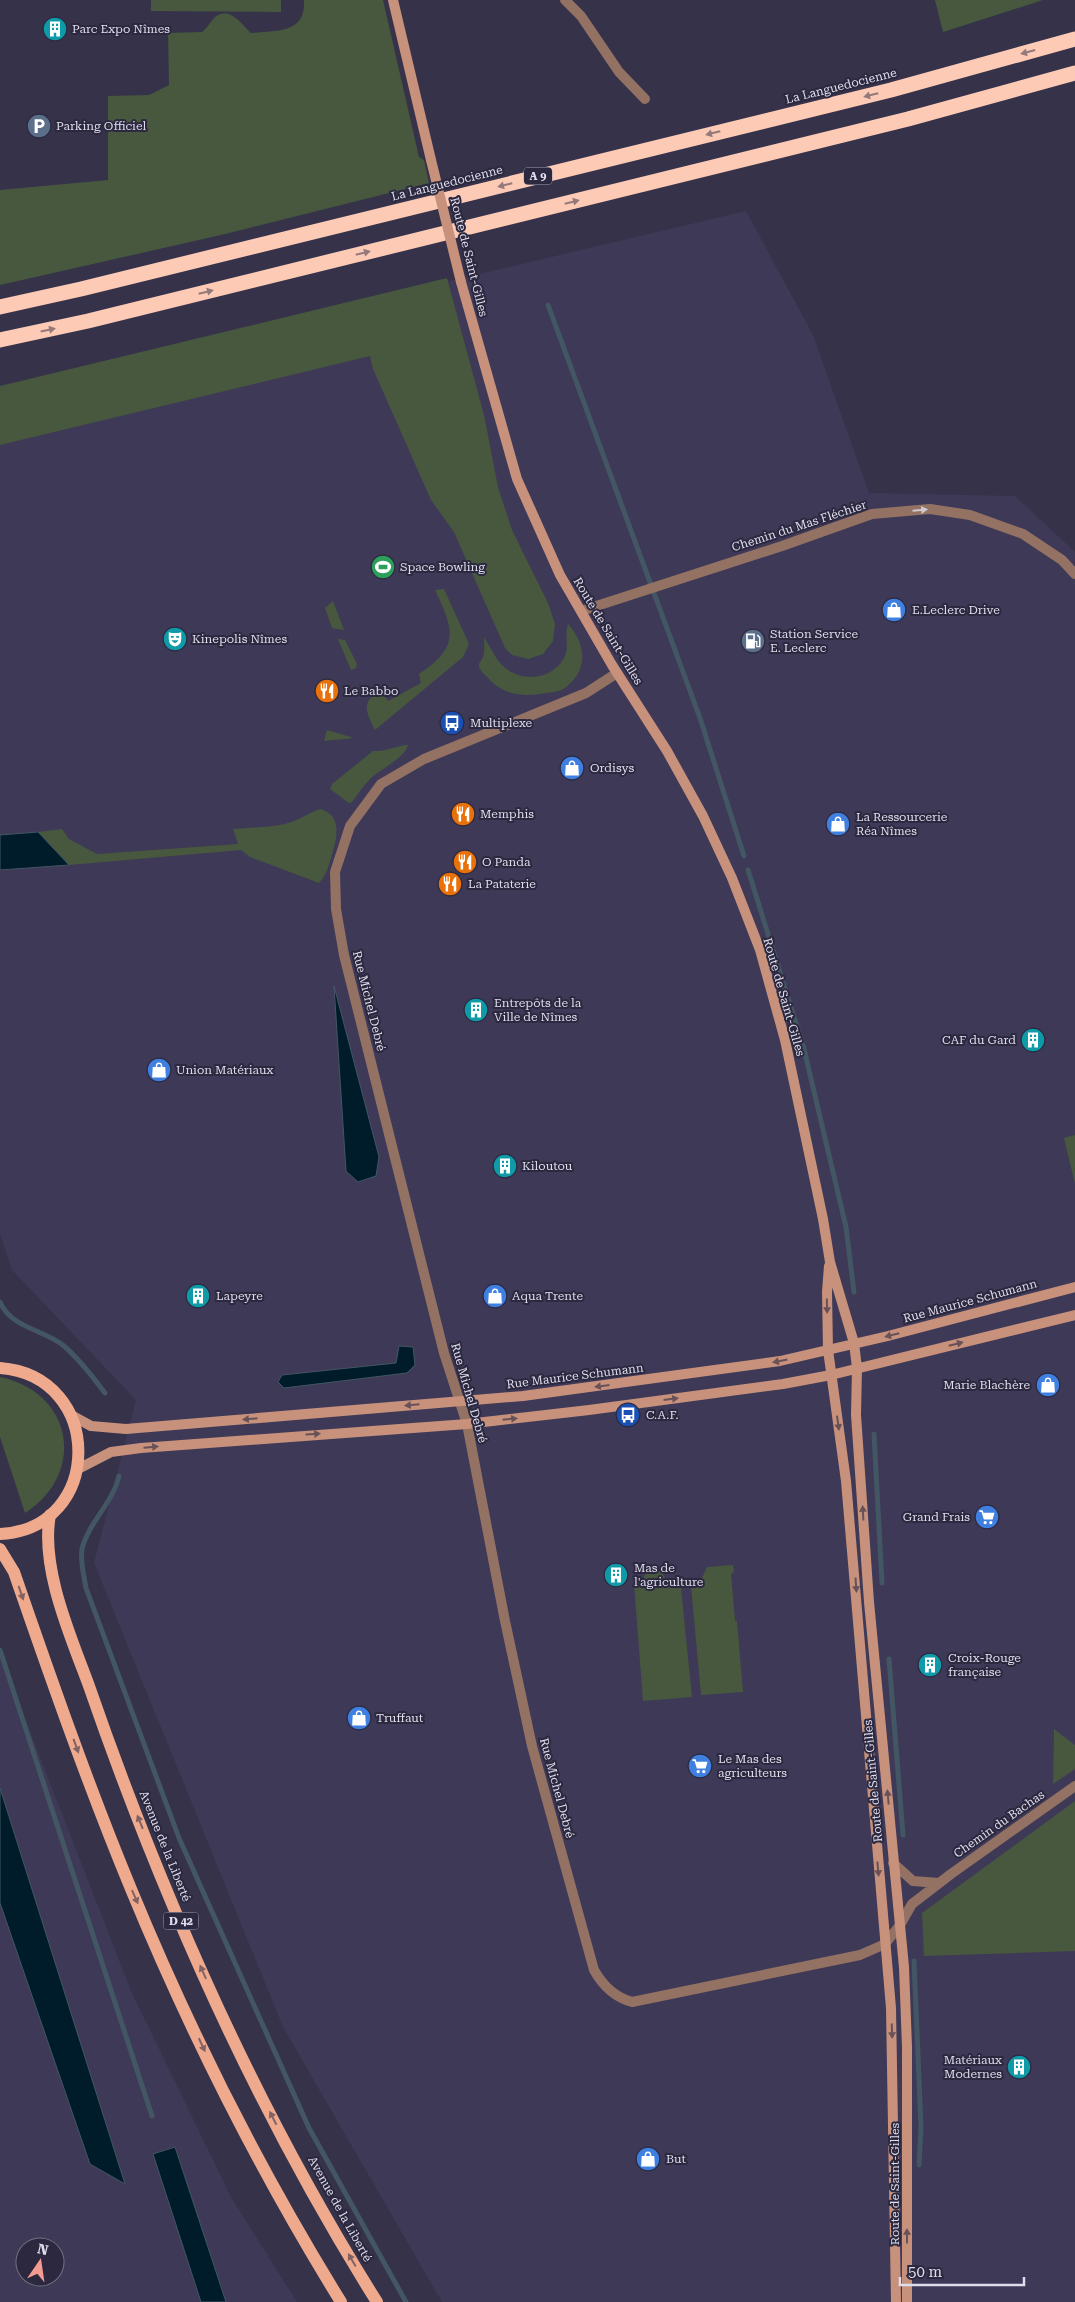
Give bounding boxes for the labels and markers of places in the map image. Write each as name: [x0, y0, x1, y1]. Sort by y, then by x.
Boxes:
building icon: Parc Expo Nîmes: [42, 16, 68, 42]
place label: Parc Expo Nîmes: [72, 22, 170, 36]
parking icon: Parking Officiel: [26, 113, 52, 139]
place label: Parking Officiel: [56, 119, 146, 133]
sports icon: Space Bowling: [370, 554, 396, 580]
place label: Space Bowling: [400, 560, 485, 574]
shop icon: E.Leclerc Drive: [881, 597, 907, 623]
place label: E.Leclerc Drive: [912, 603, 1000, 617]
theatre icon: Kinepolis Nîmes: [162, 626, 188, 652]
place label: Station Service E. Leclerc: [770, 627, 859, 655]
fuel station icon: Station Service E. Leclerc: [740, 628, 766, 654]
place label: Kinepolis Nîmes: [192, 632, 287, 646]
restaurant icon: Le Babbo: [314, 678, 340, 704]
place label: Le Babbo: [344, 684, 398, 698]
bus stop icon: Multiplexe: [439, 710, 465, 736]
place label: Multiplexe: [470, 716, 533, 730]
shop icon: Ordisys: [559, 755, 585, 781]
place label: Ordisys: [590, 761, 634, 775]
restaurant icon: Memphis: [450, 801, 476, 827]
place label: Memphis: [480, 807, 534, 821]
place label: La Ressourcerie Réa Nîmes: [856, 810, 948, 838]
shop icon: La Ressourcerie Réa Nîmes: [825, 811, 851, 837]
restaurant icon: O Panda: [452, 849, 478, 875]
place label: O Panda: [482, 855, 531, 869]
restaurant icon: La Pataterie: [437, 871, 463, 897]
place label: La Pataterie: [468, 877, 536, 891]
place label: Entrepôts de la Ville de Nîmes: [494, 996, 582, 1024]
building icon: Entrepôts de la Ville de Nîmes: [463, 997, 489, 1023]
building icon: CAF du Gard: [1020, 1027, 1046, 1053]
place label: CAF du Gard: [942, 1033, 1016, 1047]
shop icon: Union Matériaux: [146, 1057, 172, 1083]
place label: Union Matériaux: [176, 1063, 274, 1077]
building icon: Kiloutou: [492, 1153, 518, 1179]
place label: Kiloutou: [522, 1159, 573, 1173]
building icon: Lapeyre: [185, 1283, 211, 1309]
shop icon: Aqua Trente: [482, 1283, 508, 1309]
place label: Lapeyre: [216, 1289, 263, 1303]
place label: Aqua Trente: [512, 1289, 583, 1303]
shop icon: Marie Blachère: [1035, 1372, 1061, 1398]
place label: Marie Blachère: [943, 1378, 1030, 1392]
bus stop icon: C.A.F.: [615, 1402, 641, 1428]
place label: C.A.F.: [646, 1408, 679, 1422]
supermarket icon: Grand Frais: [974, 1504, 1000, 1530]
place label: Grand Frais: [903, 1510, 970, 1524]
place label: Mas de l'agriculture: [634, 1561, 704, 1589]
building icon: Mas de l'agriculture: [603, 1562, 629, 1588]
place label: Croix-Rouge française: [948, 1651, 1021, 1679]
building icon: Croix-Rouge française: [917, 1652, 943, 1678]
shop icon: Truffaut: [346, 1705, 372, 1731]
place label: Truffaut: [376, 1711, 424, 1725]
place label: Le Mas des agriculteurs: [718, 1752, 787, 1780]
supermarket icon: Le Mas des agriculteurs: [687, 1753, 713, 1779]
place label: Matériaux Modernes: [944, 2053, 1002, 2081]
building icon: Matériaux Modernes: [1006, 2054, 1032, 2080]
shop icon: But: [635, 2146, 661, 2172]
place label: But: [666, 2152, 686, 2166]

